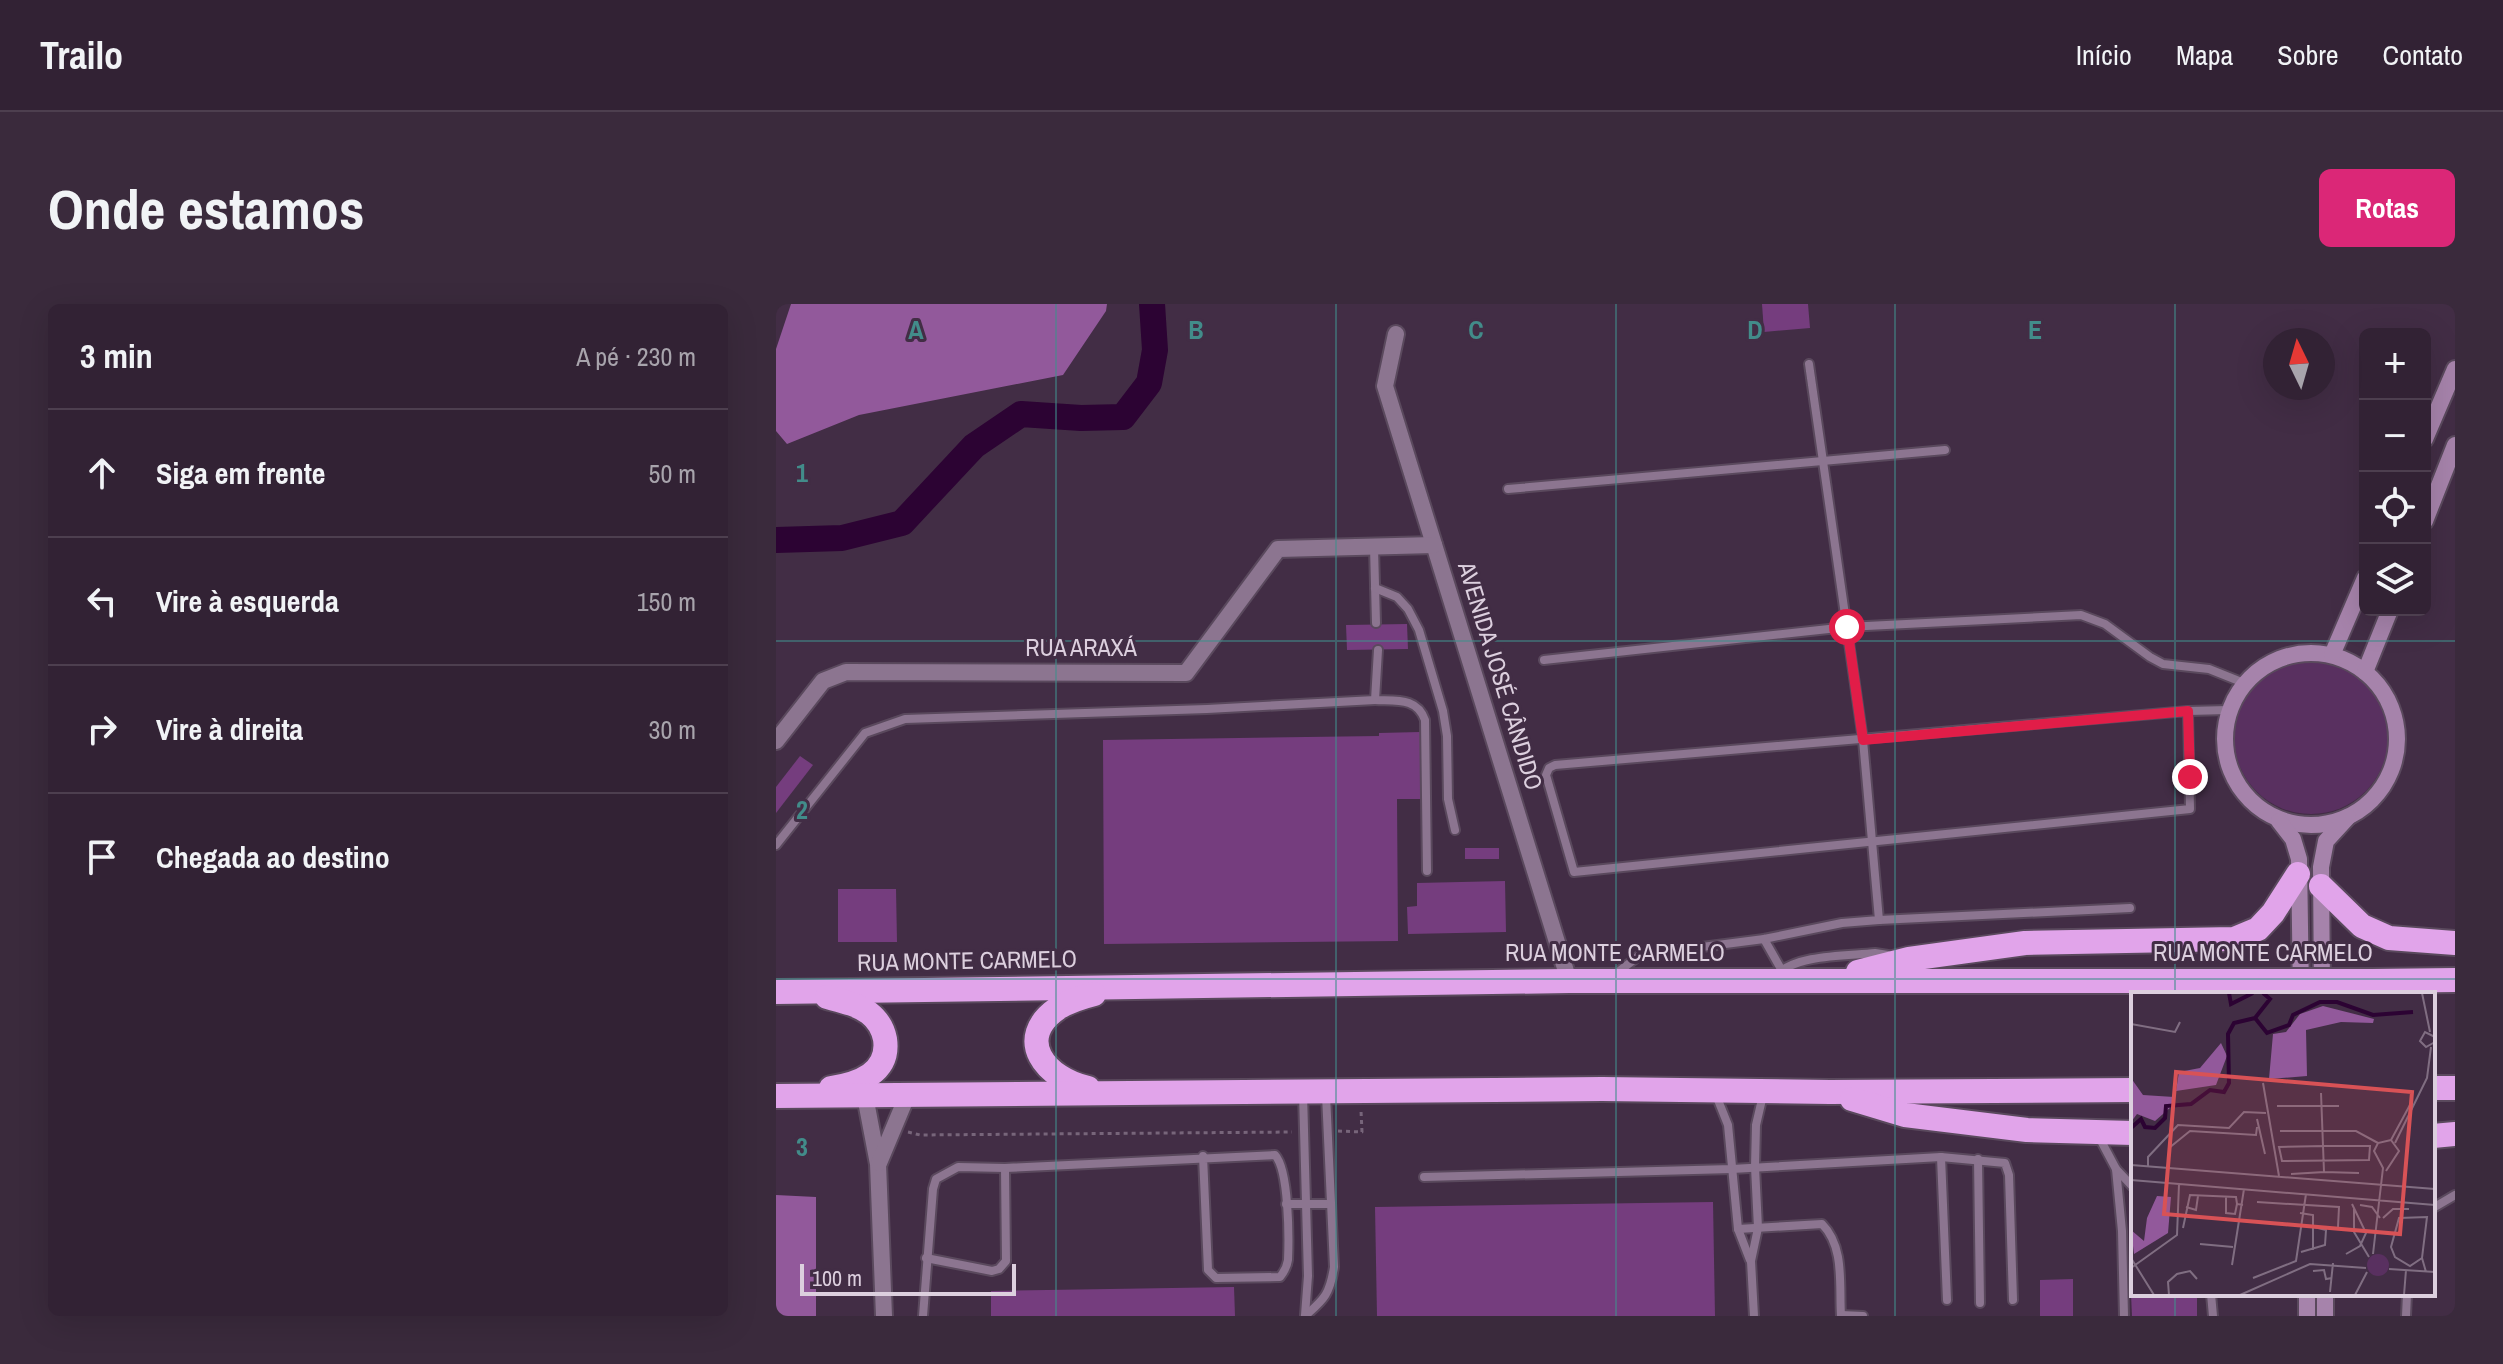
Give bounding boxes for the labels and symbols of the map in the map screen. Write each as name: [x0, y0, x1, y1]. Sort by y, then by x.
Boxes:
text: A: [908, 312, 924, 347]
text: B: [1188, 312, 1204, 347]
text: C: [1468, 312, 1484, 347]
text: D: [1747, 312, 1763, 347]
text: E: [2028, 312, 2042, 347]
north arrow: [2263, 328, 2335, 400]
text: 1: [796, 455, 808, 490]
street label: AVENIDA JOSÉ CÂNDIDO: [1451, 557, 1551, 794]
route start: [1829, 609, 1865, 645]
street label: RUA ARAXÁ: [1025, 631, 1138, 663]
route end: [2172, 759, 2208, 795]
text: 2: [796, 792, 808, 827]
street label: RUA MONTE CARMELO: [1505, 936, 1725, 968]
street label: RUA MONTE CARMELO: [2153, 936, 2373, 968]
street label: RUA MONTE CARMELO: [857, 942, 1077, 978]
inset map: [2131, 992, 2435, 1296]
text: 3: [796, 1129, 808, 1164]
scale bar: [800, 1260, 1016, 1296]

